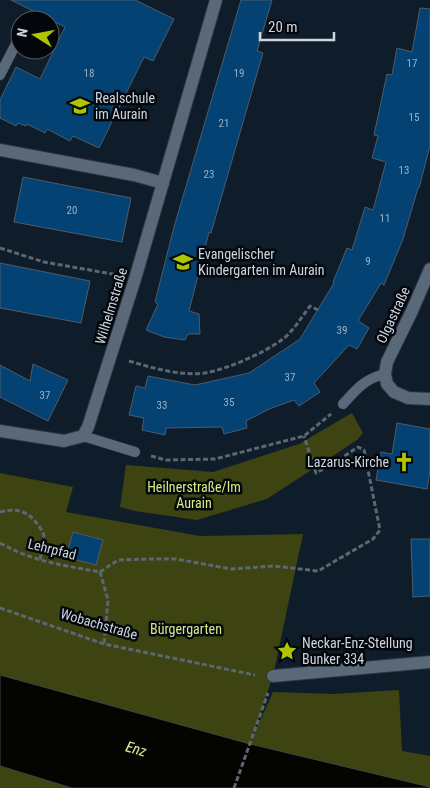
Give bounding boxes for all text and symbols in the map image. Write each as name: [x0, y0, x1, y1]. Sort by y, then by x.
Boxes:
north arrow: [10, 10, 60, 60]
scale bar: [260, 10, 334, 42]
text: 20 m: [268, 18, 298, 36]
text: N: [14, 27, 31, 38]
house number: 17: [407, 57, 417, 70]
house number: 18: [84, 67, 94, 80]
house number: 19: [234, 67, 244, 80]
place label: Realschule im Aurain: [95, 90, 156, 122]
school or university icon: Realschule im Aurain: [69, 95, 91, 117]
house number: 15: [409, 111, 419, 124]
house number: 21: [219, 117, 229, 130]
house number: 13: [399, 164, 409, 177]
house number: 23: [204, 168, 214, 181]
house number: 20: [67, 204, 77, 217]
house number: 11: [380, 212, 390, 225]
place label: Evangelischer Kindergarten im Aurain: [198, 246, 325, 278]
school or university icon: Evangelischer Kindergarten im Aurain: [172, 251, 194, 273]
house number: 9: [365, 255, 371, 268]
street label: Wilhelmstraße: [92, 265, 130, 346]
street label: Olgastraße: [373, 284, 413, 346]
house number: 39: [337, 324, 347, 337]
house number: 37: [285, 371, 295, 384]
house number: 37: [40, 389, 50, 402]
house number: 35: [224, 396, 234, 409]
house number: 33: [157, 399, 167, 412]
church icon: Lazarus-Kirche: [393, 451, 415, 473]
place label: Lazarus-Kirche: [307, 454, 389, 470]
park label: Heilnerstraße/Im Aurain: [147, 479, 241, 511]
street label: Lehrpfad: [26, 535, 78, 563]
street label: Wobachstraße: [59, 605, 140, 643]
park label: Bürgergarten: [150, 621, 222, 637]
place label: Neckar-Enz-Stellung Bunker 334: [302, 635, 413, 667]
place icon: Neckar-Enz-Stellung Bunker 334: [276, 640, 298, 662]
water label: Enz: [124, 737, 149, 761]

